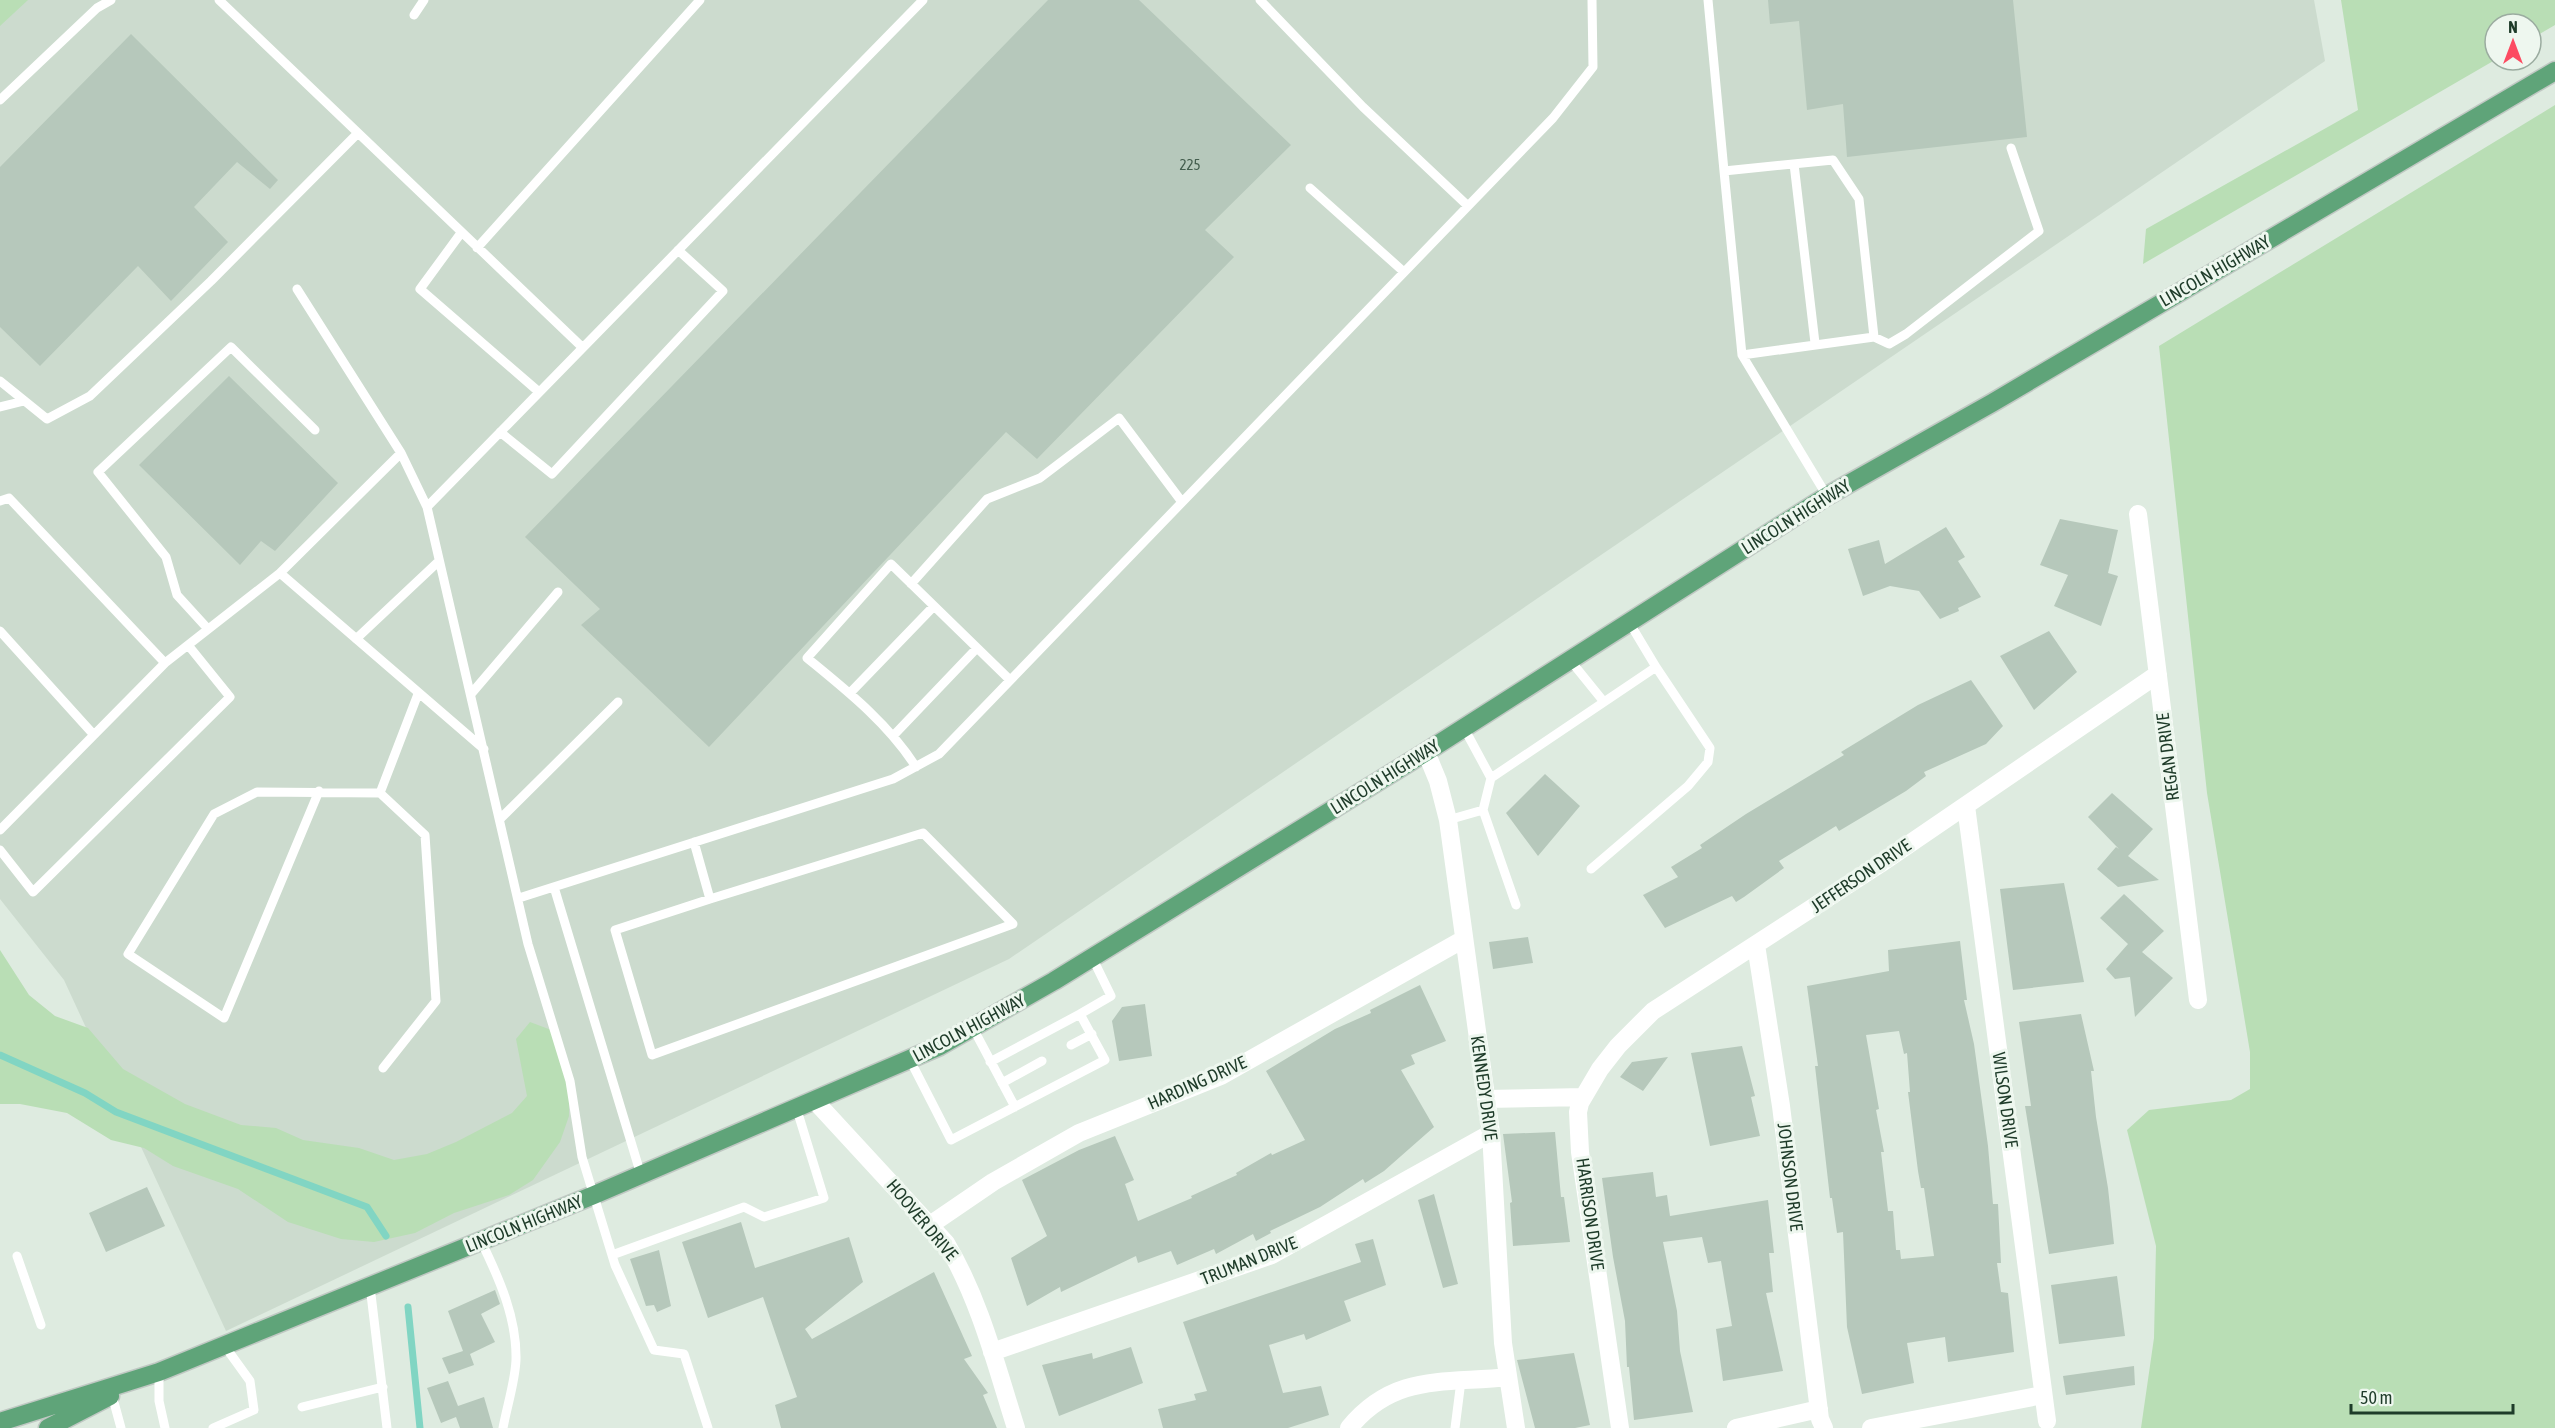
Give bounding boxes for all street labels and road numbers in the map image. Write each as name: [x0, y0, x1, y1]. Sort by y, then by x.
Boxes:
street label: LINCOLN HIGHWAY: [2156, 230, 2274, 311]
street label: LINCOLN HIGHWAY: [1738, 475, 1854, 558]
street label: REGAN DRIVE: [2152, 712, 2183, 802]
street label: LINCOLN HIGHWAY: [1327, 735, 1443, 818]
street label: JEFFERSON DRIVE: [1807, 834, 1915, 917]
street label: LINCOLN HIGHWAY: [909, 989, 1029, 1066]
street label: KENNEDY DRIVE: [1467, 1034, 1502, 1142]
street label: HARDING DRIVE: [1144, 1051, 1250, 1114]
street label: WILSON DRIVE: [1988, 1051, 2023, 1149]
street label: JOHNSON DRIVE: [1773, 1122, 1808, 1232]
street label: HARRISON DRIVE: [1572, 1156, 1609, 1272]
street label: HOOVER DRIVE: [882, 1175, 963, 1265]
street label: LINCOLN HIGHWAY: [462, 1191, 585, 1257]
street label: TRUMAN DRIVE: [1198, 1232, 1300, 1289]

